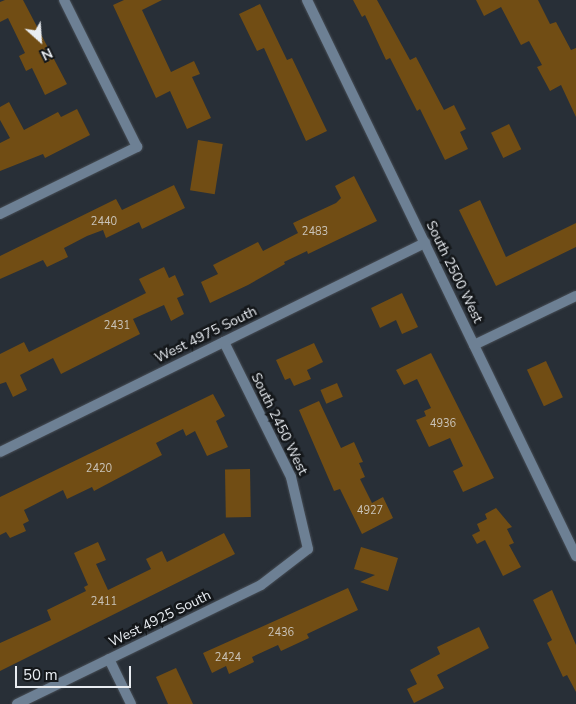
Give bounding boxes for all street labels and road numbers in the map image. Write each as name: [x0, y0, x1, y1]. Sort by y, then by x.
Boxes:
street label: South 2500 West: [422, 218, 486, 326]
street label: West 4975 South: [152, 303, 260, 367]
street label: South 2450 West: [247, 370, 311, 478]
street label: West 4925 South: [106, 587, 214, 651]

